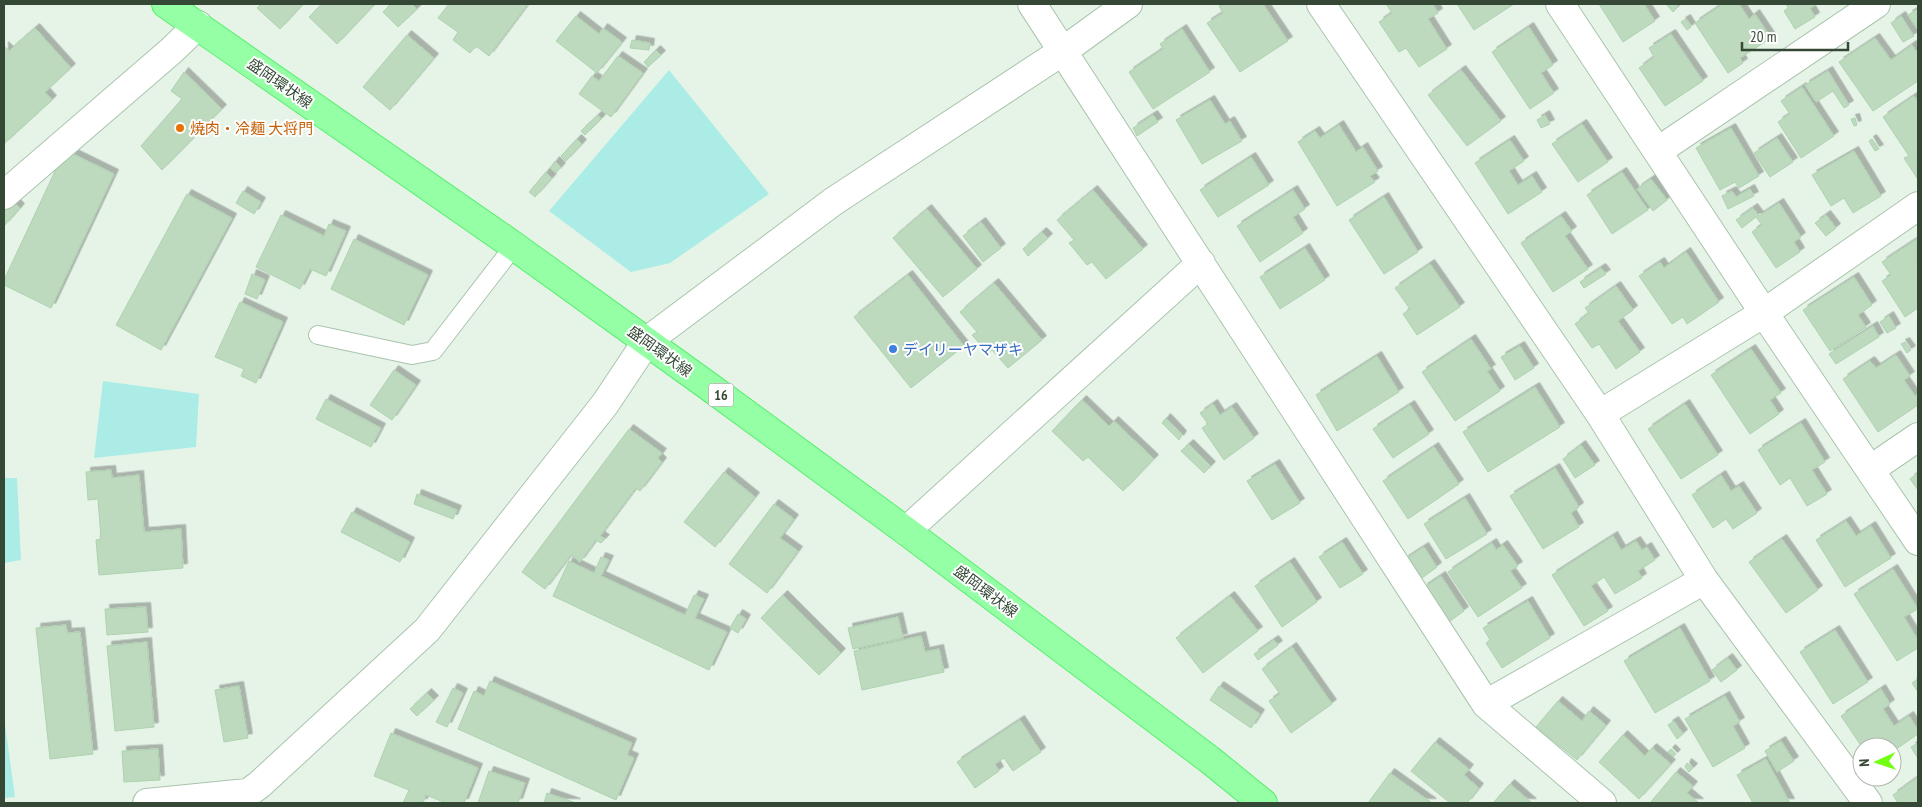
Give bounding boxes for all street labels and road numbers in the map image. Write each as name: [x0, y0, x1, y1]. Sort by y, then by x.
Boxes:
street label: 盛岡環状線: [244, 54, 316, 112]
street label: 盛岡環状線: [624, 321, 696, 381]
road number: 16: [708, 384, 734, 406]
street label: 盛岡環状線: [950, 561, 1022, 621]

